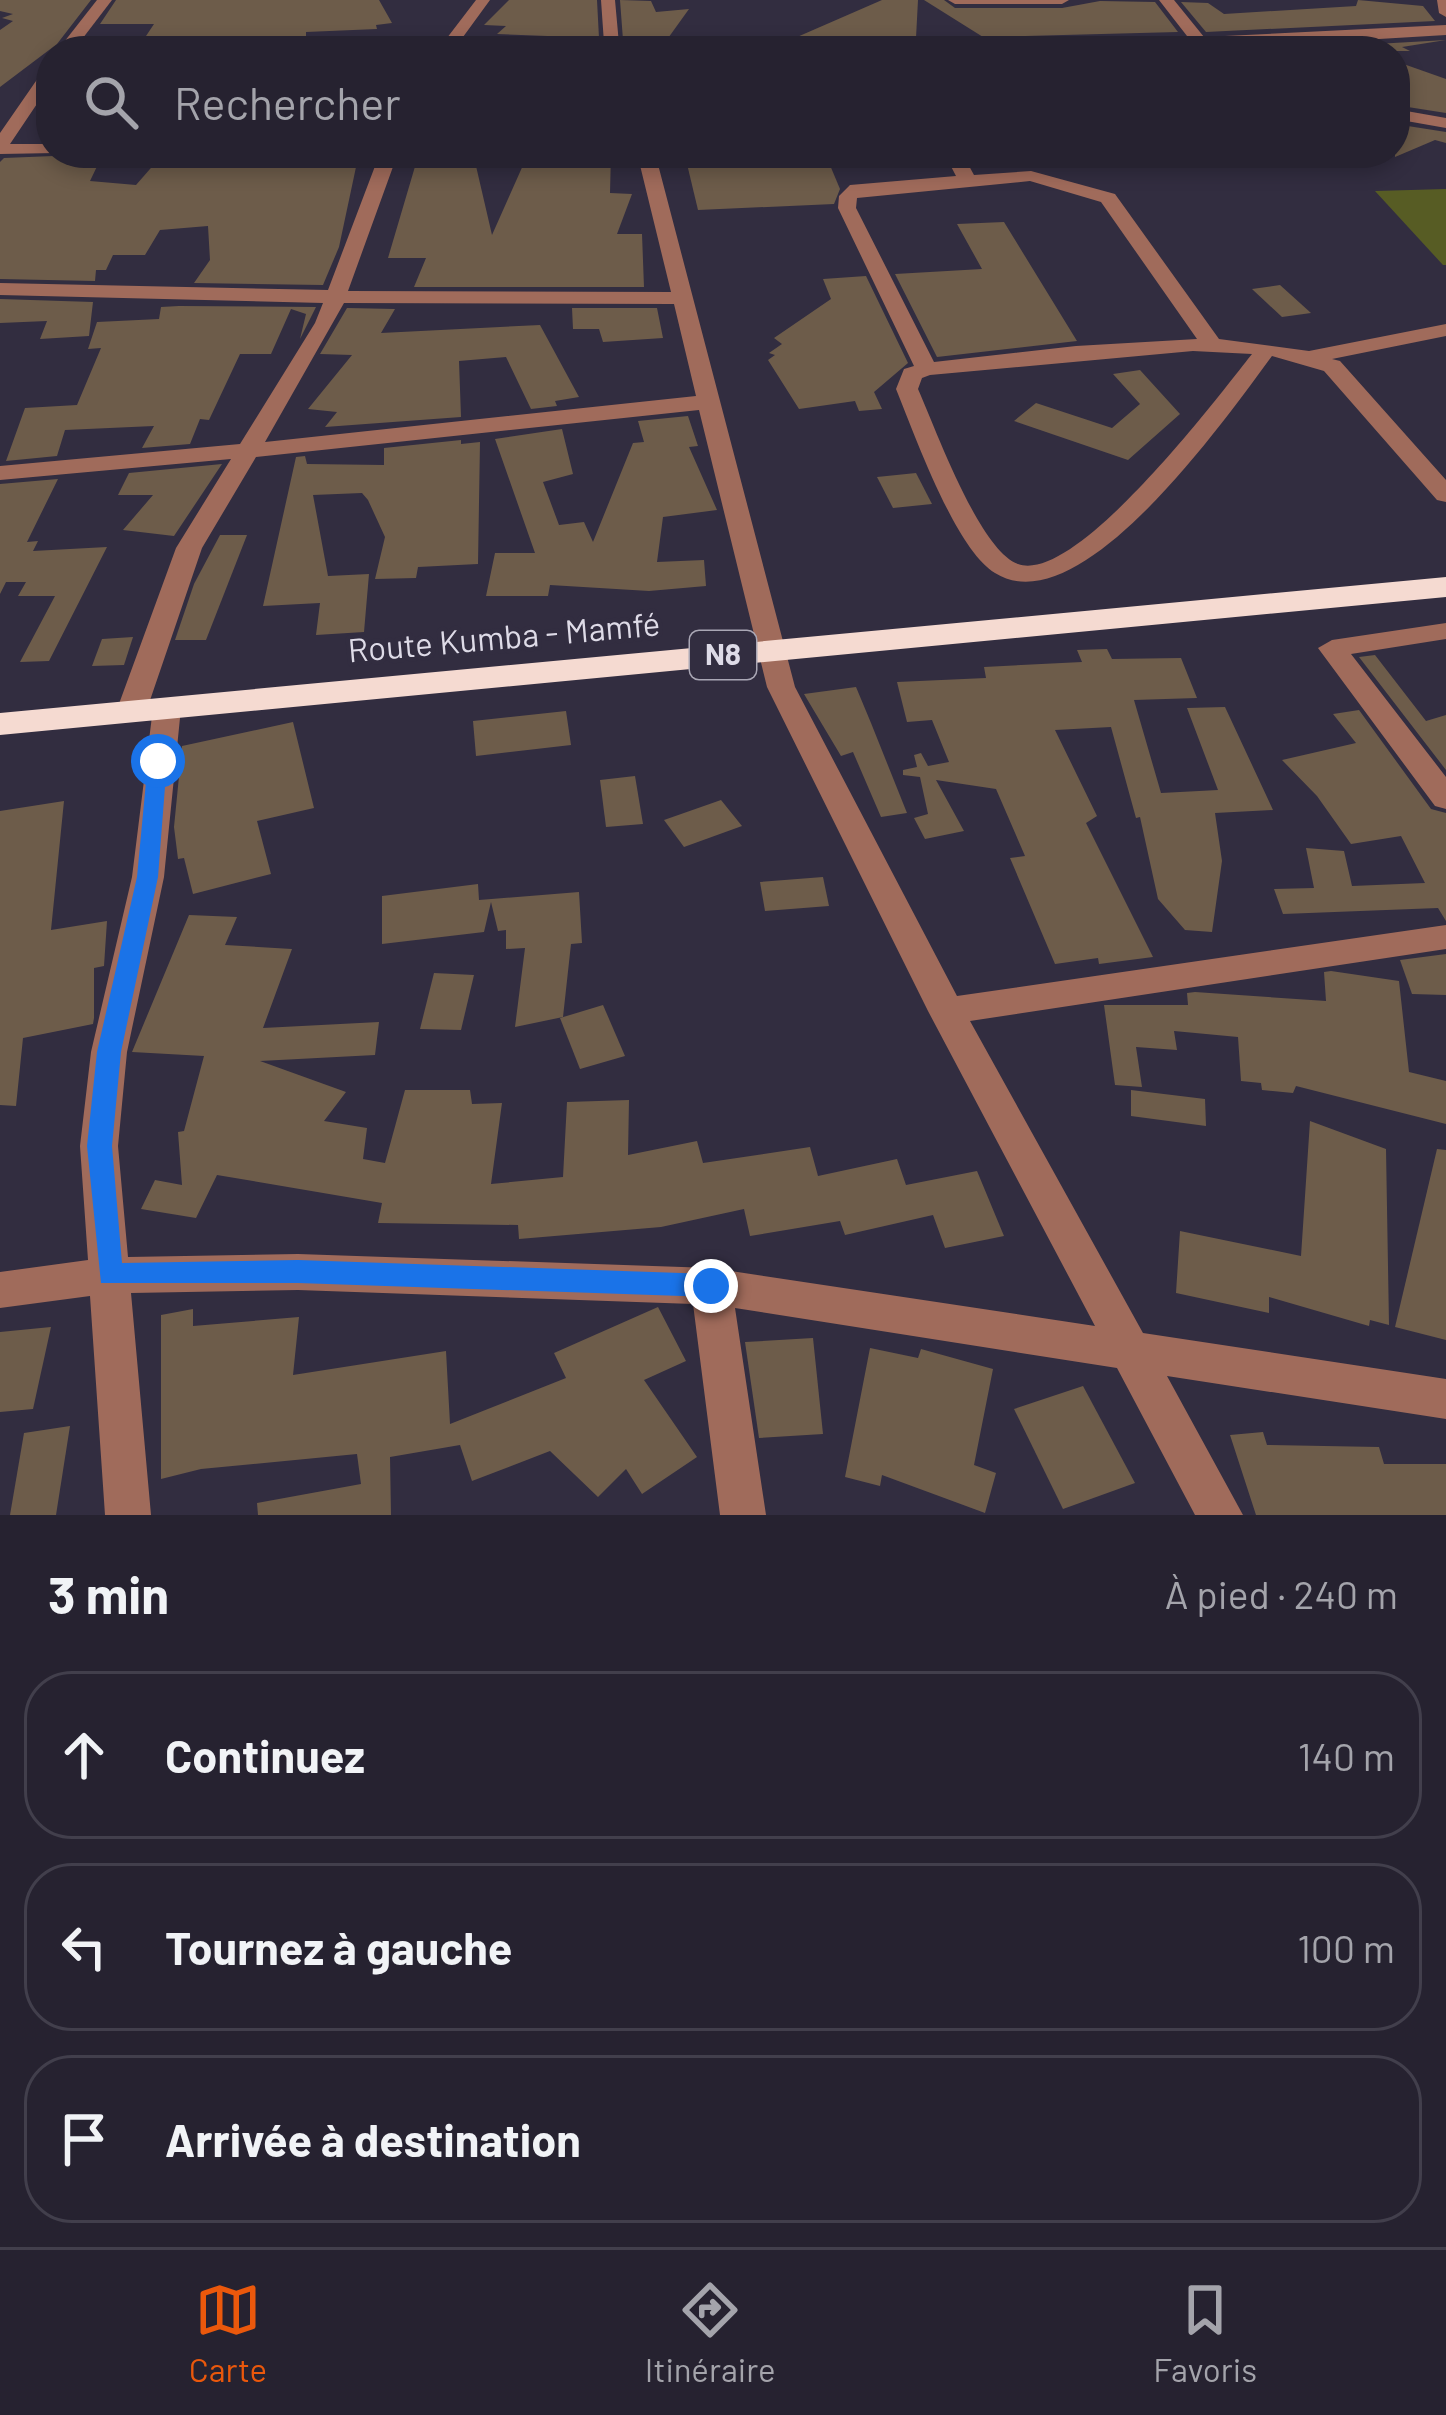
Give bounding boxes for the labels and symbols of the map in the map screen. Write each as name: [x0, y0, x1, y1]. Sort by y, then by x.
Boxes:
street label: Route Kumba - Mamfé: [346, 602, 662, 670]
road number: N8: [690, 631, 756, 679]
route start: [131, 734, 185, 788]
route end: [684, 1259, 738, 1313]

